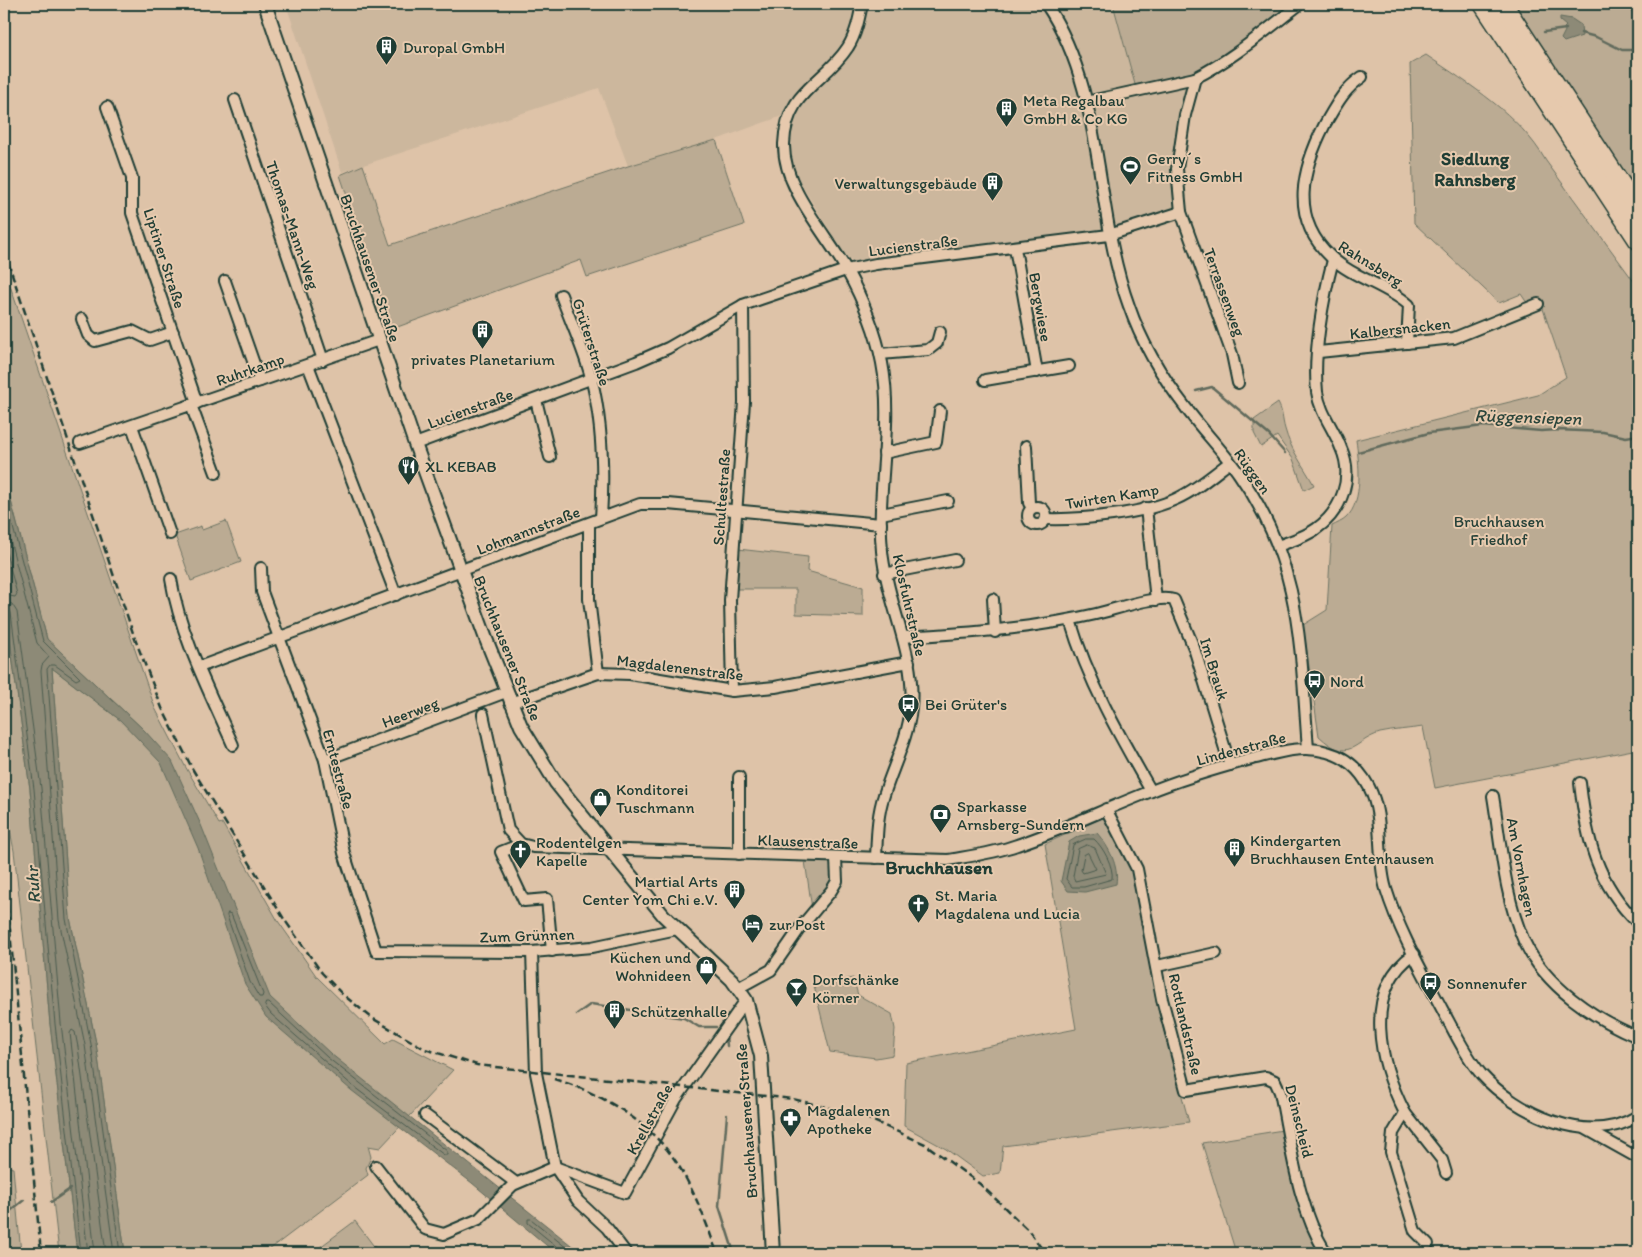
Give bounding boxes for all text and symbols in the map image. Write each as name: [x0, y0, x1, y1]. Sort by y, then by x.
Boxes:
building icon: Duropal GmbH: [375, 35, 399, 66]
place label: Duropal GmbH: [403, 38, 505, 57]
place label: Meta Regalbau GmbH & Co KG: [1023, 91, 1128, 128]
building icon: Meta Regalbau GmbH & Co KG: [995, 97, 1019, 128]
district label: Siedlung Rahnsberg: [1434, 148, 1517, 191]
place label: Gerry´s Fitness GmbH: [1147, 149, 1243, 186]
sports icon: Gerry´s Fitness GmbH: [1119, 155, 1143, 186]
street label: Thomas-Mann-Weg: [262, 158, 324, 293]
building icon: Verwaltungsgebäude: [981, 171, 1005, 202]
place label: Verwaltungsgebäude: [834, 174, 977, 193]
street label: Bruchhausener Straße: [336, 192, 405, 345]
street label: Liptiner Straße: [139, 206, 190, 311]
street label: Lucienstraße: [867, 231, 959, 260]
street label: Rahnsberg: [1335, 236, 1407, 291]
street label: Terrassenweg: [1200, 245, 1250, 340]
street label: Bergwiese: [1025, 271, 1056, 343]
street label: Grüterstraße: [568, 296, 615, 389]
street label: Kalbersnacken: [1349, 314, 1452, 343]
building icon: privates Planetarium: [471, 318, 495, 349]
street label: Ruhrkamp: [214, 349, 287, 390]
place label: privates Planetarium: [411, 350, 555, 369]
street label: Lucienstraße: [425, 384, 516, 433]
water label: Rüggensiepen: [1474, 404, 1583, 430]
street label: Rüggen: [1230, 445, 1275, 498]
street label: Schultestraße: [709, 448, 734, 546]
restaurant icon: XL KEBAB: [397, 454, 421, 485]
place label: XL KEBAB: [425, 457, 497, 476]
street label: Twirten Kamp: [1064, 480, 1160, 513]
street label: Lohmannstraße: [474, 502, 582, 559]
park label: Bruchhausen Friedhof: [1454, 512, 1544, 549]
street label: Klosfuhrstraße: [889, 552, 931, 658]
street label: Bruchhausener Straße: [470, 573, 545, 724]
street label: Im Brauk: [1196, 635, 1233, 704]
street label: Magdalenenstraße: [615, 650, 745, 685]
bus stop icon: Nord: [1302, 669, 1326, 700]
place label: Nord: [1330, 672, 1364, 691]
bus stop icon: Bei Grüter's: [897, 692, 921, 723]
street label: Heerweg: [379, 693, 442, 732]
place label: Bei Grüter's: [925, 695, 1007, 714]
street label: Erntestraße: [319, 727, 358, 812]
street label: Lindenstraße: [1194, 727, 1288, 770]
place label: Konditorei Tuschmann: [616, 780, 695, 817]
shop icon: Konditorei Tuschmann: [588, 786, 612, 817]
place label: Sparkasse Arnsberg-Sundern: [957, 797, 1084, 834]
bank icon: Sparkasse Arnsberg-Sundern: [929, 803, 953, 834]
street label: Am Vornhagen: [1503, 816, 1540, 918]
street label: Klausenstraße: [757, 830, 859, 853]
place label: Kindergarten Bruchhausen Entenhausen: [1250, 831, 1434, 868]
place label: Rodentelgen Kapelle: [536, 833, 622, 870]
building icon: Kindergarten Bruchhausen Entenhausen: [1222, 837, 1246, 868]
church icon: Rodentelgen Kapelle: [508, 839, 532, 870]
district label: Bruchhausen: [885, 856, 993, 879]
water label: Ruhr: [21, 863, 45, 904]
place label: Martial Arts Center Yom Chi e.V.: [582, 872, 718, 909]
building icon: Martial Arts Center Yom Chi e.V.: [722, 878, 746, 909]
place label: St. Maria Magdalena und Lucia: [935, 886, 1080, 923]
church icon: St. Maria Magdalena und Lucia: [907, 892, 931, 923]
hotel icon: zur Post: [741, 912, 765, 943]
place label: zur Post: [769, 915, 825, 934]
street label: Zum Grünnen: [479, 924, 575, 947]
place label: Küchen und Wohnideen: [610, 948, 691, 985]
shop icon: Küchen und Wohnideen: [695, 954, 719, 985]
place label: Dorfschänke Körner: [812, 970, 899, 1007]
street label: Rottlandstraße: [1165, 971, 1206, 1077]
bus stop icon: Sonnenufer: [1419, 971, 1443, 1002]
place label: Sonnenufer: [1447, 974, 1527, 993]
bar icon: Dorfschänke Körner: [784, 976, 808, 1007]
building icon: Schützenhalle: [603, 999, 627, 1030]
place label: Schützenhalle: [631, 1002, 728, 1021]
street label: Bruchhausener Straße: [732, 1043, 761, 1199]
street label: Krellstraße: [622, 1080, 677, 1158]
street label: Deinscheid: [1281, 1082, 1318, 1160]
place label: Magdalenen Apotheke: [807, 1101, 890, 1138]
pharmacy icon: Magdalenen Apotheke: [779, 1107, 803, 1138]

